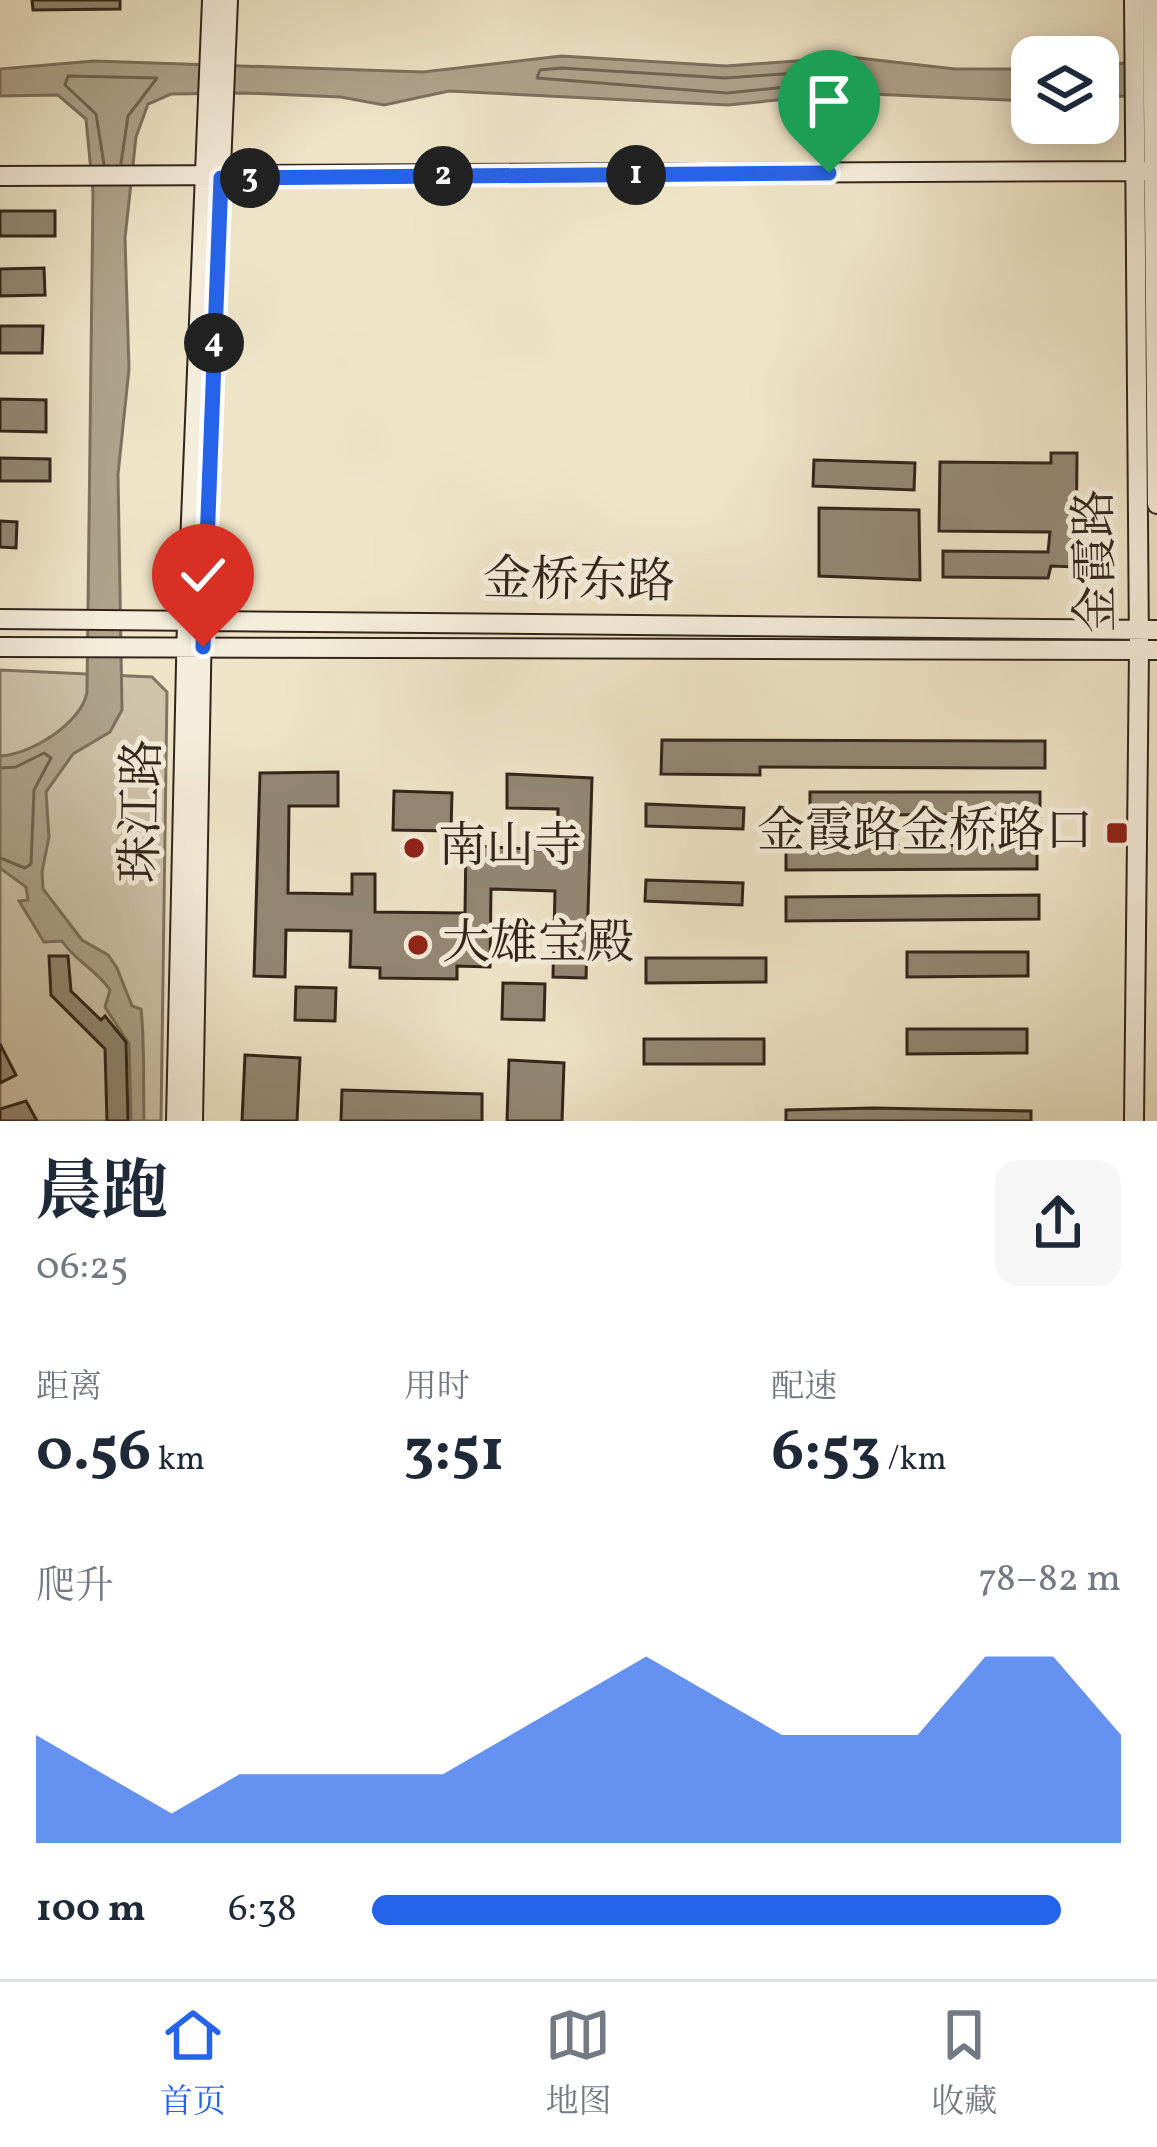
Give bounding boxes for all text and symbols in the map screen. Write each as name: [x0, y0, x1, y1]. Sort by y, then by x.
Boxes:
map controls: [1011, 36, 1119, 144]
button: layers: [1011, 36, 1119, 144]
pin: [778, 50, 880, 173]
icon: arrive: [796, 68, 862, 134]
pin: 1: [606, 145, 666, 205]
pin: 2: [413, 146, 473, 206]
pin: 3: [220, 148, 280, 208]
text: 1: [629, 152, 643, 198]
text: 2: [434, 153, 452, 199]
text: 3: [242, 155, 258, 201]
pin: 4: [184, 313, 244, 373]
text: 4: [204, 320, 224, 366]
street label: 金霞路: [1063, 488, 1133, 634]
pin: [152, 524, 254, 647]
icon: check: [170, 542, 236, 608]
street label: 金桥东路: [482, 548, 676, 618]
street label: 珠江路: [109, 738, 179, 884]
place label: 金霞路金桥路口: [757, 800, 1093, 867]
place label: 南山寺: [438, 815, 582, 882]
marker: 金霞路金桥路口: [1104, 820, 1130, 846]
marker: 南山寺: [401, 835, 427, 861]
place label: 大雄宝殿: [442, 912, 634, 979]
marker: 大雄宝殿: [405, 932, 431, 958]
text: 晨跑: [36, 1150, 168, 1242]
button: share: [995, 1160, 1121, 1286]
text: 06:25: [36, 1241, 129, 1295]
text: 距离: [36, 1366, 102, 1412]
text: 用时: [404, 1366, 470, 1412]
text: 配速: [771, 1366, 837, 1412]
text: 0.56: [36, 1412, 151, 1495]
text: 3:51: [404, 1412, 504, 1495]
text: 6:53: [771, 1412, 881, 1495]
text: km: [151, 1438, 205, 1484]
text: /km: [881, 1438, 947, 1484]
text: 78–82 m: [978, 1553, 1121, 1607]
text: 爬升: [36, 1561, 114, 1615]
text: 100 m: [36, 1883, 146, 1937]
text: 6:38: [228, 1883, 297, 1937]
tab: 首页: [160, 2002, 226, 2127]
tab: 地图: [545, 2002, 611, 2127]
tab: 收藏: [931, 2002, 997, 2127]

